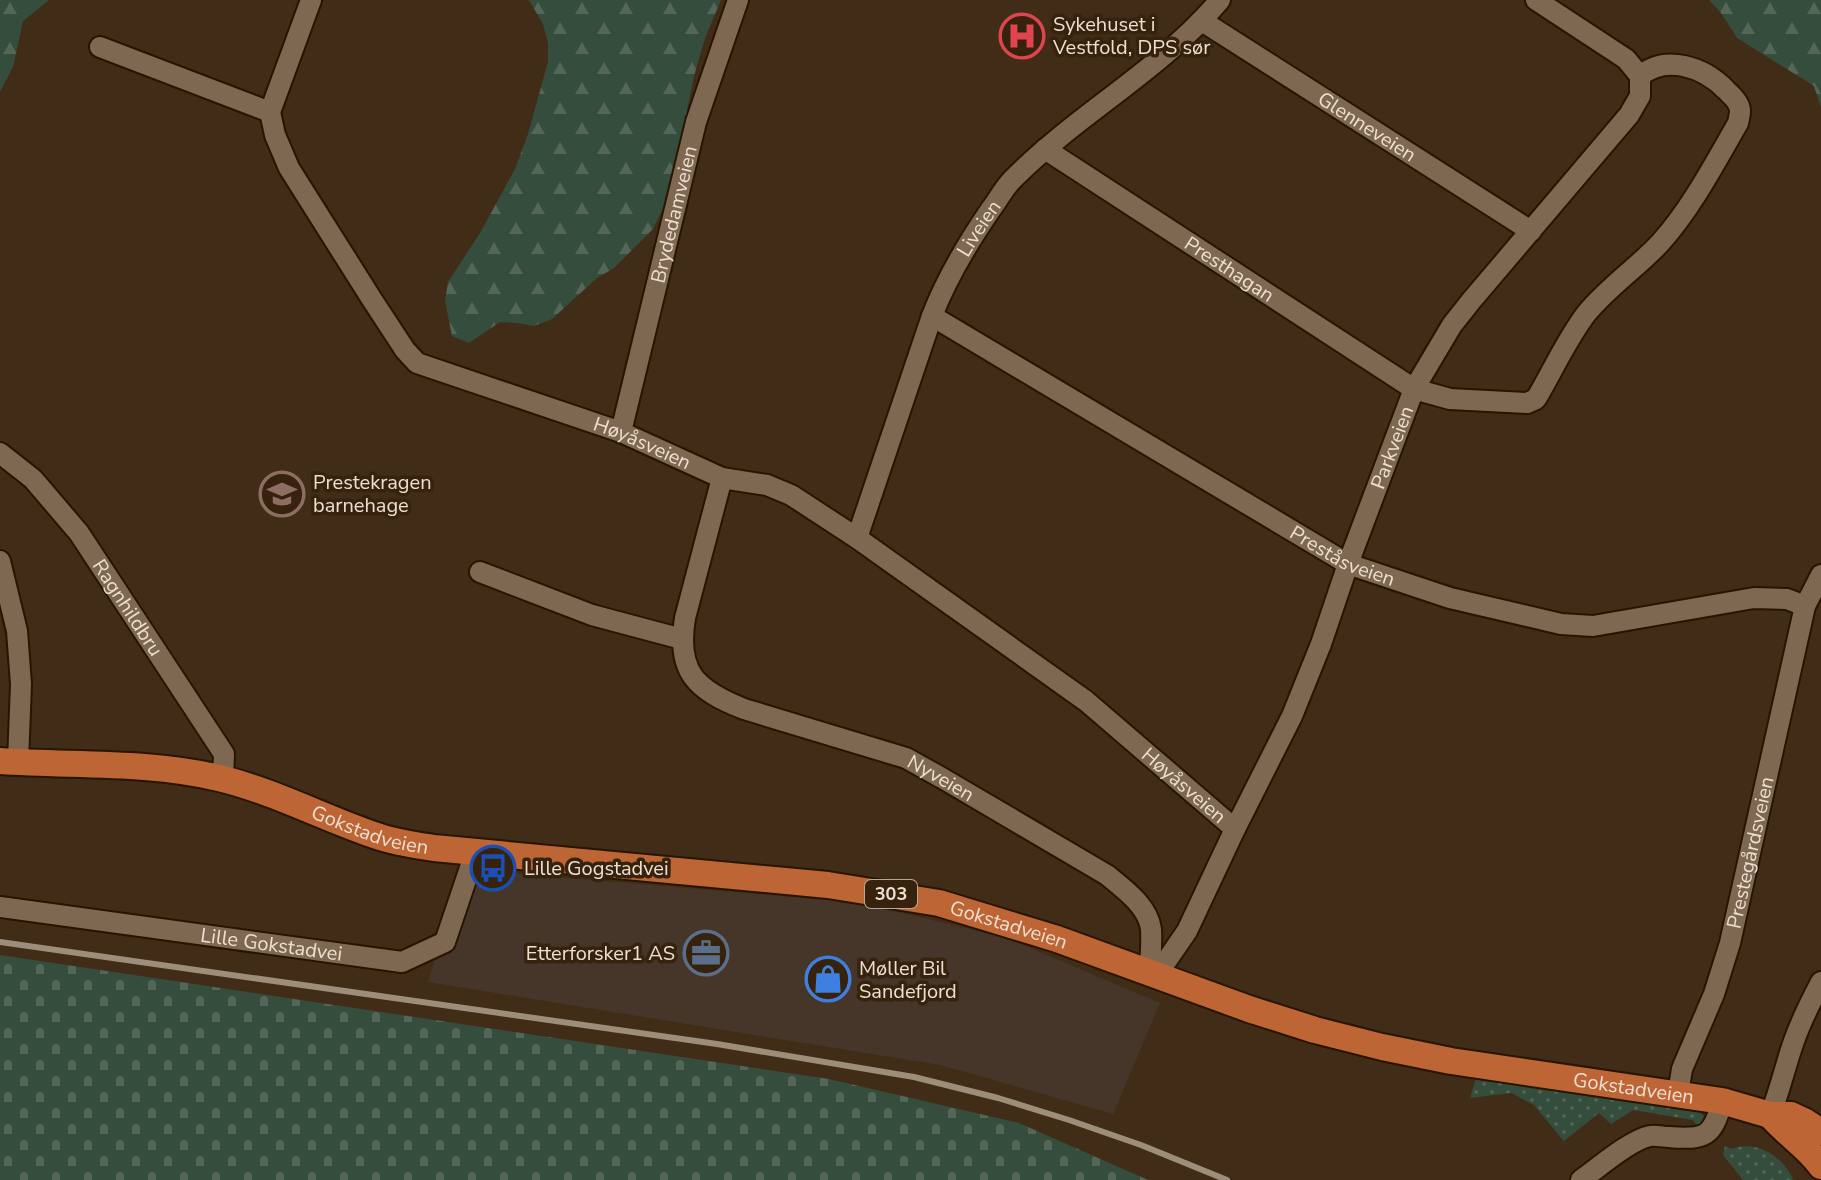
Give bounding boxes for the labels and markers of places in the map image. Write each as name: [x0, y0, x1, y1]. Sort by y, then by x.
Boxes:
place label: Sykehuset i Vestfold, DPS sør: [1052, 11, 1210, 61]
hospital icon: Sykehuset i Vestfold, DPS sør: [998, 12, 1046, 60]
place label: Prestekragen barnehage: [313, 469, 432, 519]
school or university icon: Prestekragen barnehage: [258, 470, 306, 518]
bus stop icon: Lille Gogstadvei: [469, 844, 517, 892]
place label: Lille Gogstadvei: [524, 855, 669, 882]
office icon: Etterforsker1 AS: [682, 929, 730, 977]
place label: Etterforsker1 AS: [526, 940, 675, 967]
shop icon: Møller Bil Sandefjord: [804, 955, 852, 1003]
place label: Møller Bil Sandefjord: [859, 955, 957, 1005]

